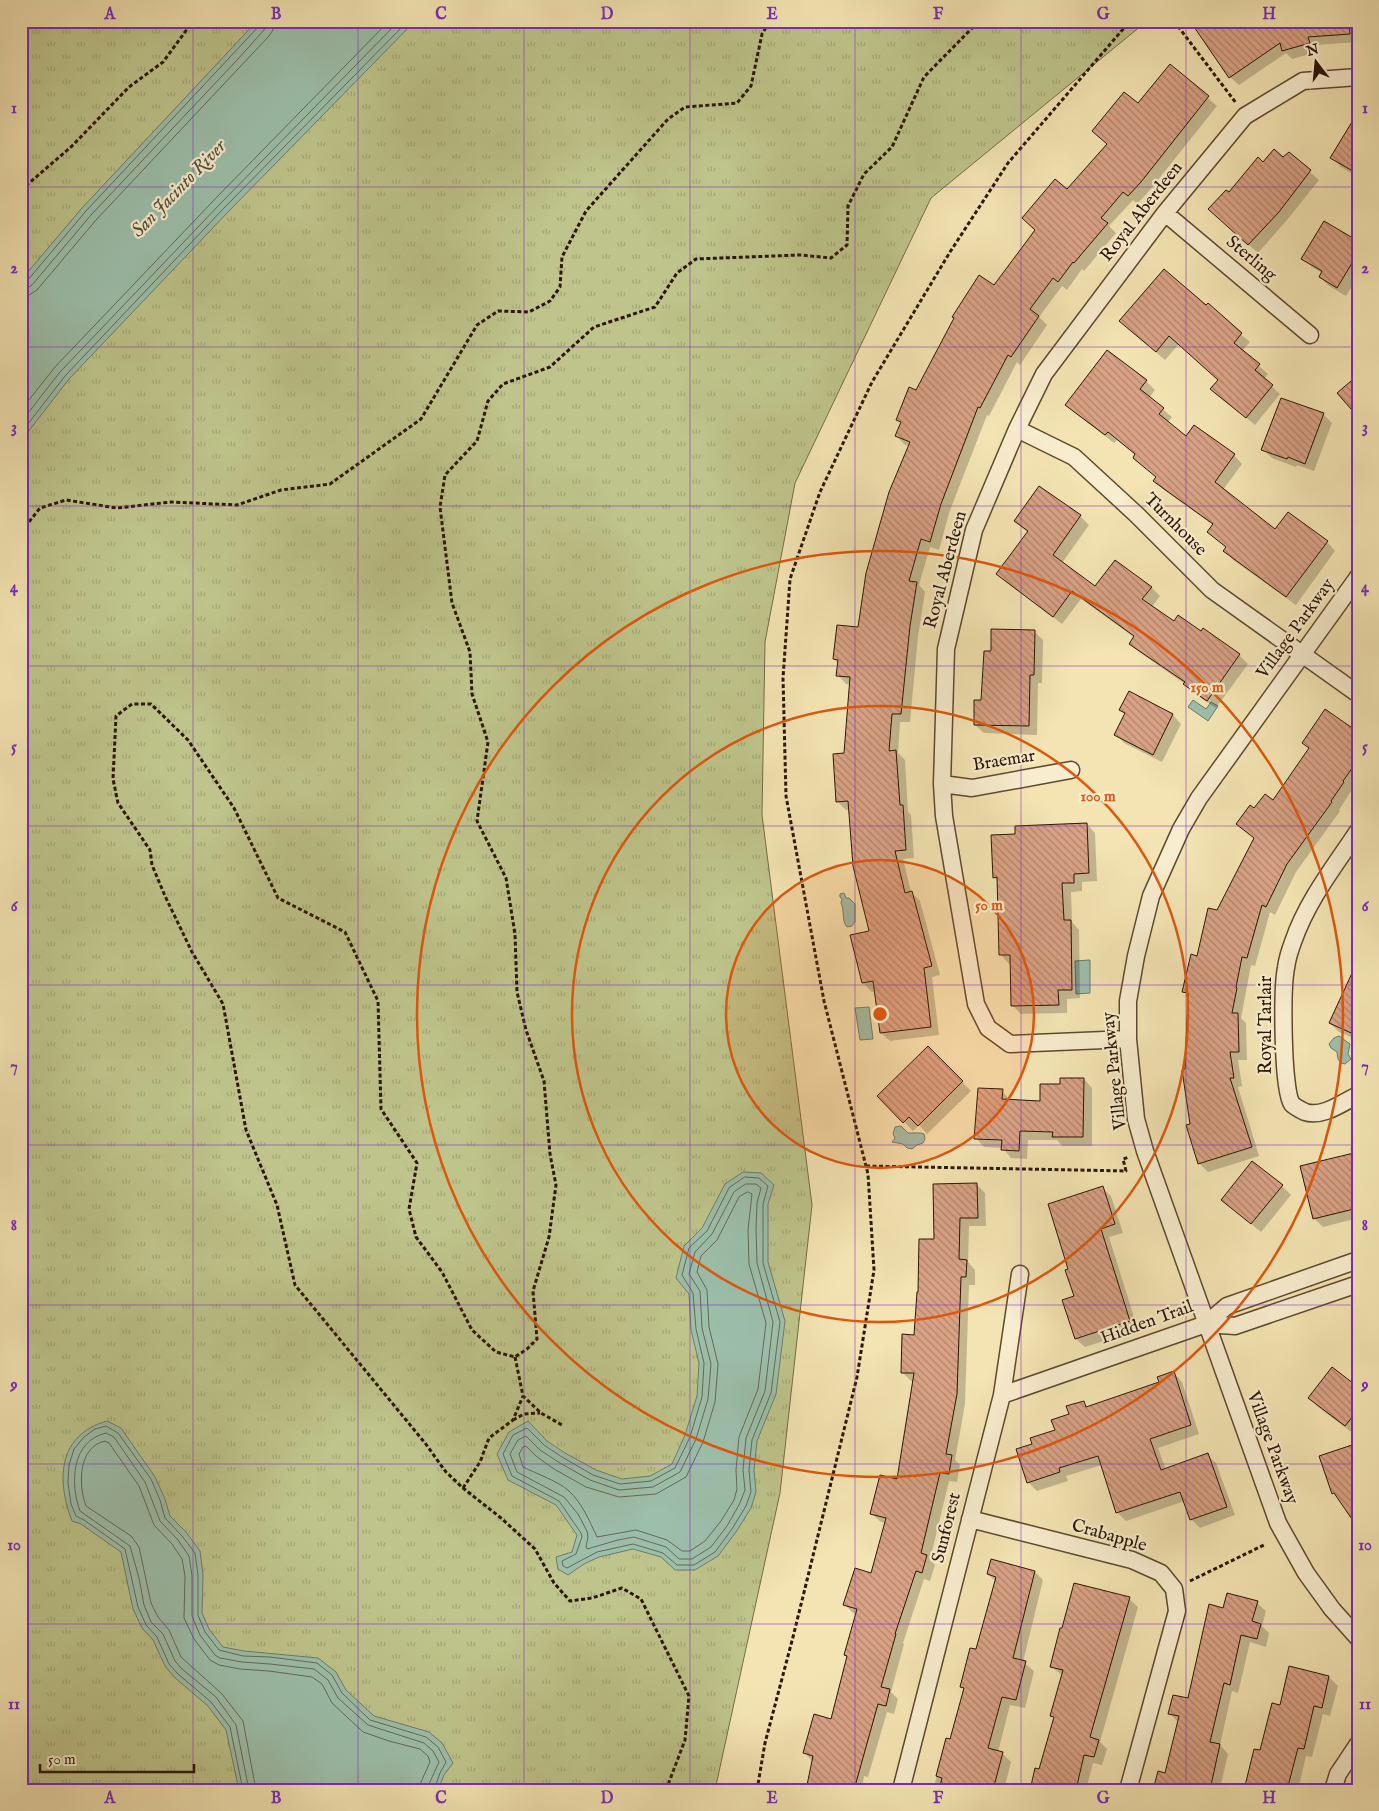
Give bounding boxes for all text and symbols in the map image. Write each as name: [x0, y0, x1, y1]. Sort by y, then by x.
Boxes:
text: A: [104, 5, 117, 25]
text: B: [271, 5, 282, 25]
text: C: [435, 5, 447, 25]
text: D: [601, 5, 614, 25]
text: E: [766, 5, 778, 25]
text: F: [933, 5, 944, 25]
text: G: [1097, 5, 1110, 25]
text: H: [1262, 5, 1276, 25]
north arrow: [1292, 38, 1342, 88]
text: N: [1303, 40, 1321, 61]
text: 1: [11, 99, 17, 119]
text: 1: [1362, 99, 1368, 119]
water label: San Jacinto River: [126, 134, 233, 243]
street label: Royal Aberdeen: [1096, 157, 1189, 267]
street label: Sterling: [1221, 231, 1281, 287]
text: 2: [10, 259, 18, 279]
text: 2: [1361, 259, 1369, 279]
text: 3: [11, 418, 17, 438]
text: 3: [1362, 418, 1368, 438]
street label: Turnhouse: [1139, 489, 1211, 561]
street label: Royal Aberdeen: [919, 508, 973, 631]
street label: Village Parkway: [1251, 574, 1340, 685]
text: 4: [10, 578, 19, 598]
text: 4: [1361, 578, 1370, 598]
text: 150 m: [1190, 678, 1224, 697]
text: 5: [11, 738, 17, 758]
text: 5: [1362, 738, 1368, 758]
street label: Braemar: [971, 745, 1037, 777]
text: 100 m: [1080, 787, 1116, 806]
text: 50 m: [975, 896, 1003, 915]
text: 6: [11, 897, 19, 917]
text: 6: [1362, 897, 1370, 917]
street label: Royal Tarlair: [1255, 975, 1278, 1074]
centre of rings: [871, 1005, 889, 1023]
street label: Village Parkway: [1097, 1011, 1133, 1132]
text: 7: [10, 1057, 18, 1077]
text: 7: [1361, 1057, 1369, 1077]
text: 8: [11, 1216, 17, 1236]
text: 8: [1362, 1216, 1368, 1236]
street label: Hidden Trail: [1097, 1296, 1197, 1350]
text: 9: [10, 1376, 18, 1396]
text: 9: [1361, 1376, 1369, 1396]
street label: Village Parkway: [1241, 1387, 1303, 1508]
street label: Sunforest: [927, 1490, 967, 1566]
street label: Crabapple: [1069, 1514, 1149, 1558]
text: 10: [7, 1536, 21, 1556]
text: 10: [1358, 1536, 1372, 1556]
text: 11: [8, 1695, 20, 1715]
text: 11: [1359, 1695, 1371, 1715]
scale bar: [40, 1741, 194, 1773]
text: 50 m: [48, 1750, 76, 1769]
text: A: [104, 1789, 117, 1809]
text: B: [271, 1789, 282, 1809]
text: C: [435, 1789, 447, 1809]
text: D: [601, 1789, 614, 1809]
text: E: [766, 1789, 778, 1809]
text: F: [933, 1789, 944, 1809]
text: G: [1097, 1789, 1110, 1809]
text: H: [1262, 1789, 1276, 1809]

